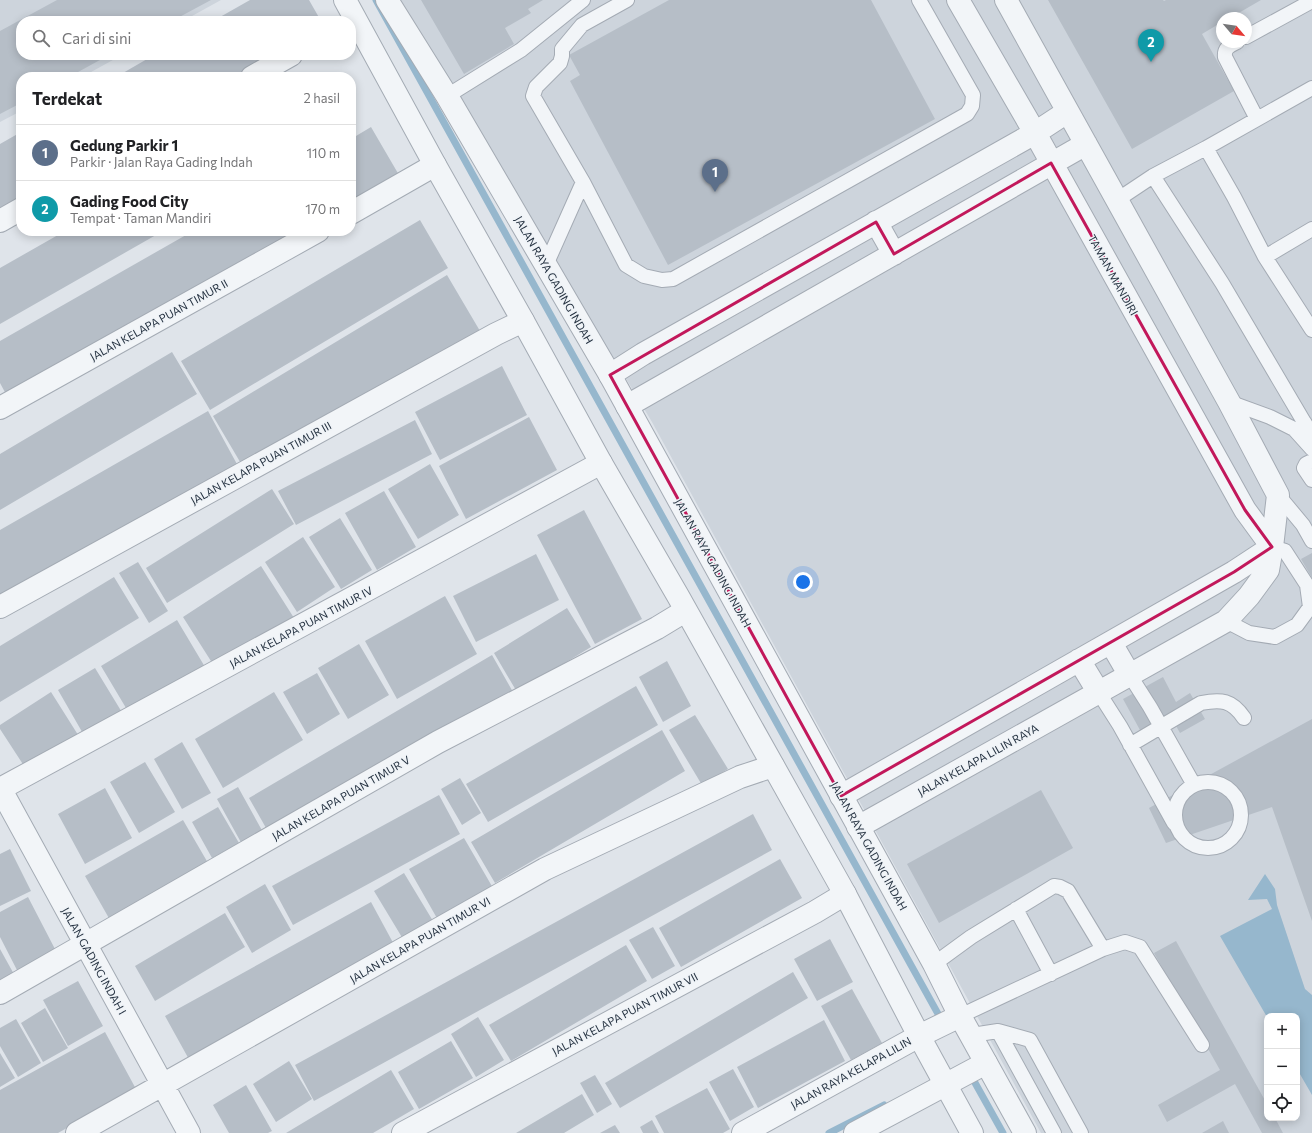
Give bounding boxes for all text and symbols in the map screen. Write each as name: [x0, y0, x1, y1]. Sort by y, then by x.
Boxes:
north arrow: [1216, 12, 1252, 48]
search box: [16, 16, 356, 60]
icon: search: [30, 27, 52, 49]
text: Cari di sini: [62, 29, 131, 47]
pin: 2: [1138, 29, 1164, 62]
text: Terdekat: [32, 88, 102, 109]
text: 2 hasil: [303, 90, 340, 106]
text: Gedung Parkir 1: [70, 136, 178, 154]
text: 1: [42, 145, 48, 161]
text: 110 m: [307, 145, 340, 161]
text: Parkir · Jalan Raya Gading Indah: [70, 154, 253, 170]
pin: 1: [702, 159, 728, 192]
text: Gading Food City: [70, 192, 189, 210]
text: 2: [41, 201, 49, 217]
text: 170 m: [305, 201, 340, 217]
text: Tempat · Taman Mandiri: [70, 210, 211, 226]
street label: JALAN RAYA GADING INDAH: [512, 214, 596, 346]
street label: TAMAN MANDIRI: [1086, 232, 1141, 317]
street label: JALAN KELAPA PUAN TIMUR II: [88, 276, 230, 364]
street label: JALAN KELAPA PUAN TIMUR III: [188, 418, 334, 508]
street label: JALAN RAYA GADING INDAH: [672, 496, 754, 630]
your location: [793, 572, 813, 592]
street label: JALAN KELAPA PUAN TIMUR IV: [227, 583, 375, 671]
street label: JALAN KELAPA LILIN RAYA: [915, 721, 1041, 799]
street label: JALAN KELAPA PUAN TIMUR V: [269, 752, 413, 843]
street label: JALAN RAYA GADING INDAH: [828, 779, 910, 913]
street label: JALAN KELAPA PUAN TIMUR VI: [347, 894, 493, 986]
street label: JALAN GADING INDAH I: [59, 905, 129, 1017]
street label: JALAN KELAPA PUAN TIMUR VII: [550, 969, 700, 1059]
map controls: [1264, 1013, 1300, 1121]
button: +: [1264, 1013, 1300, 1049]
street label: JALAN RAYA KELAPA LILIN: [788, 1034, 914, 1112]
button: −: [1264, 1049, 1300, 1085]
button: locate: [1264, 1085, 1300, 1121]

